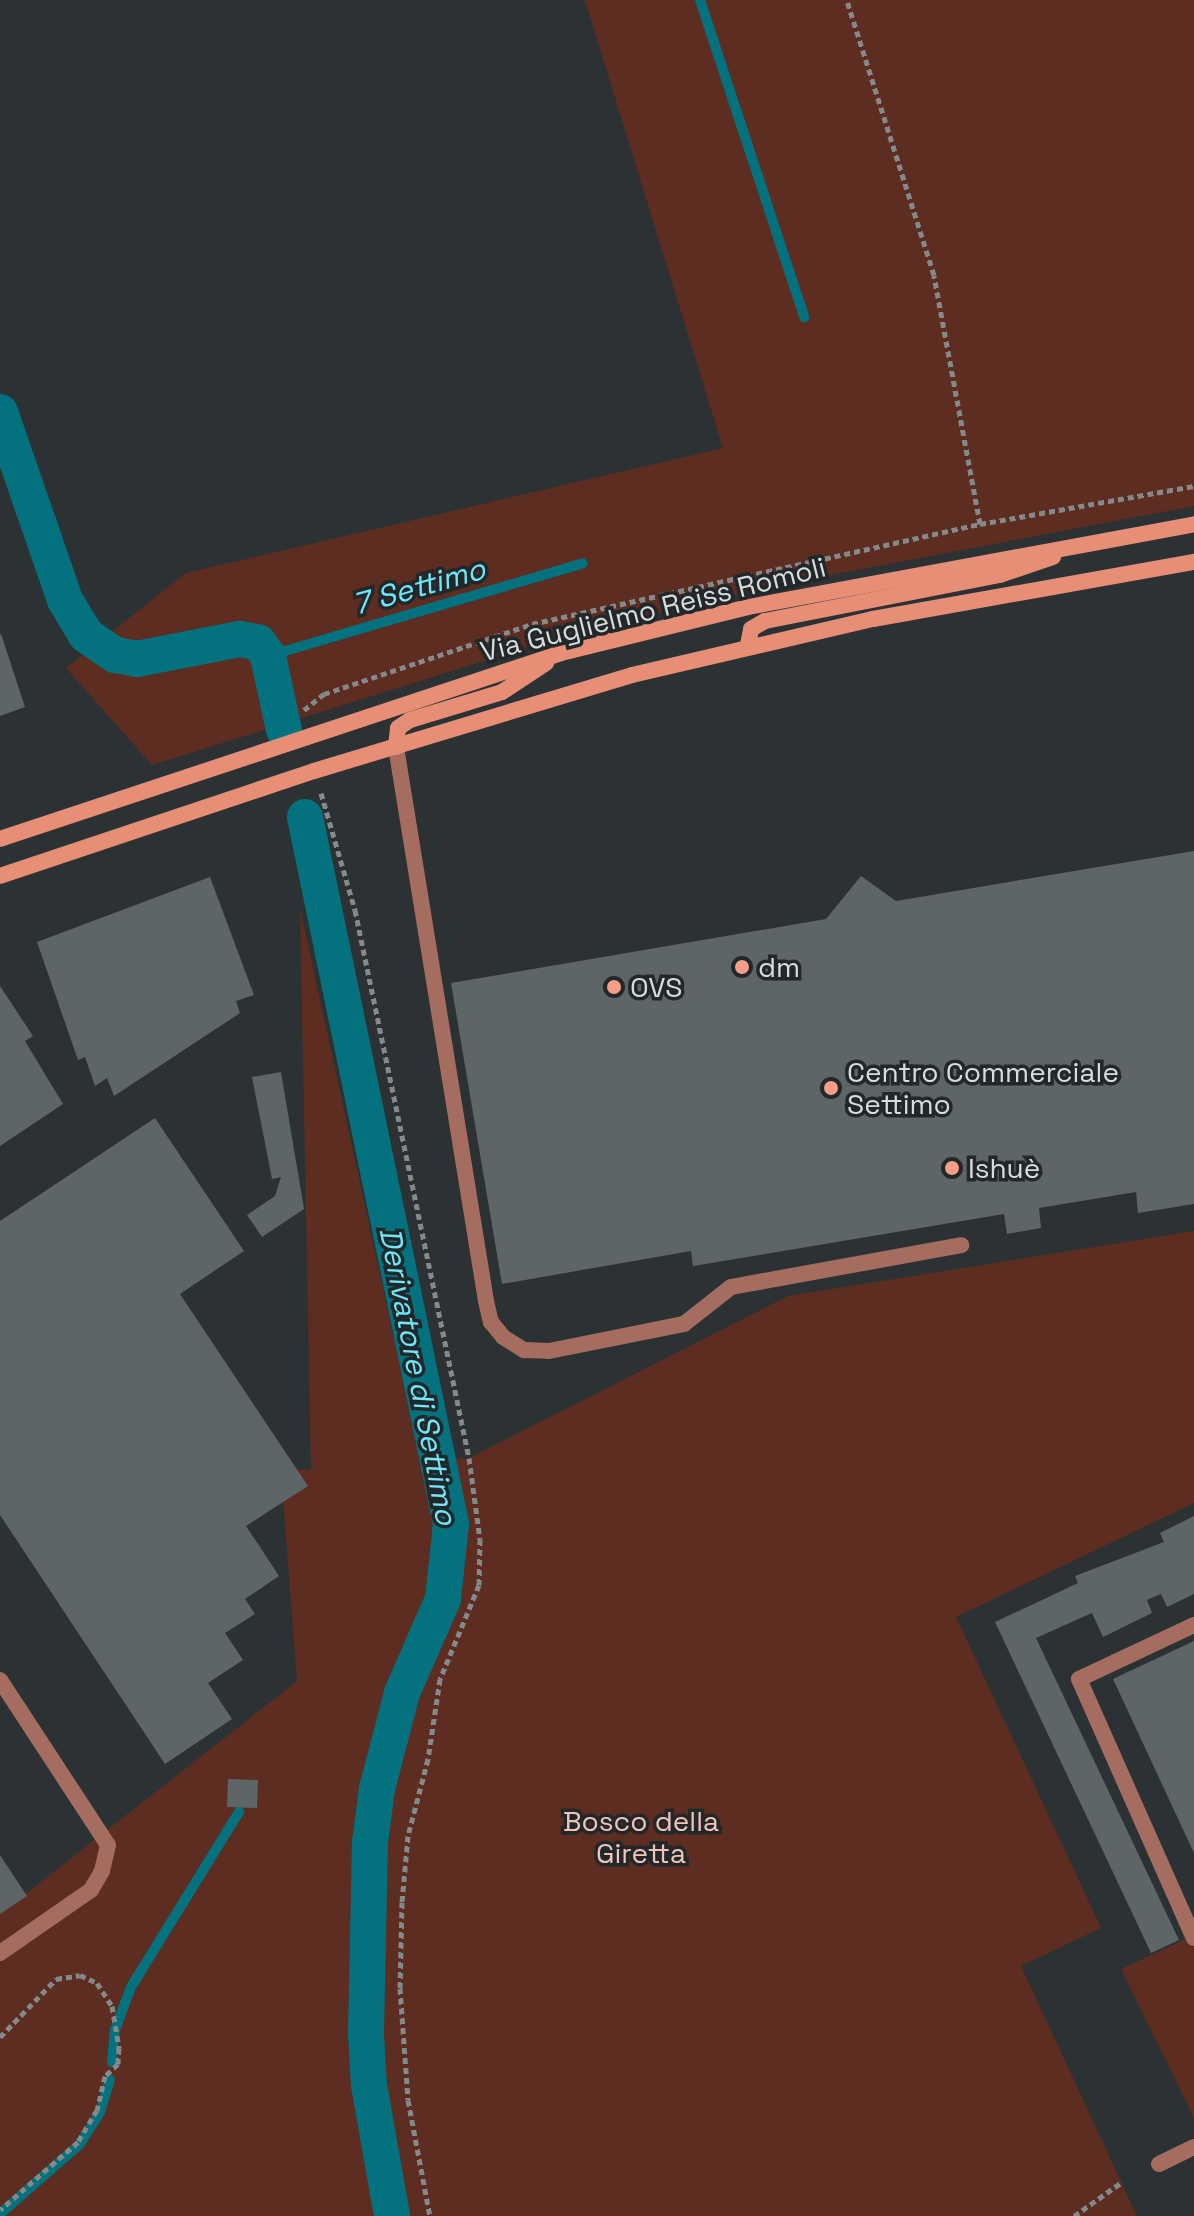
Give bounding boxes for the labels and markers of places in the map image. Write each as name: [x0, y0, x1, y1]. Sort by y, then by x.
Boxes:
place label: dm: [758, 950, 800, 984]
marker: dm: [733, 958, 751, 976]
place label: OVS: [630, 970, 682, 1004]
marker: OVS: [605, 978, 623, 996]
place label: Centro Commerciale Settimo: [847, 1055, 1119, 1121]
marker: Centro Commerciale Settimo: [822, 1079, 840, 1097]
place label: Ishuè: [968, 1151, 1040, 1185]
marker: Ishuè: [943, 1159, 961, 1177]

